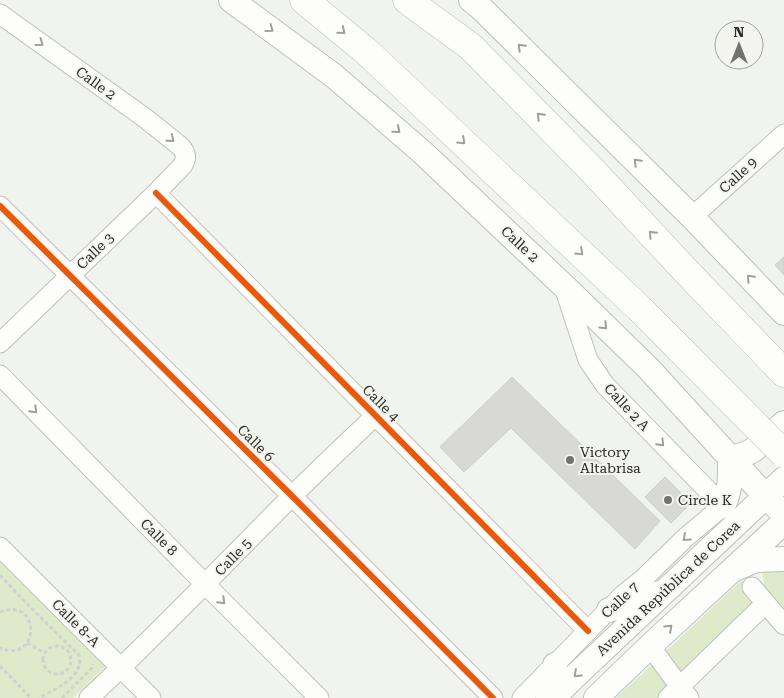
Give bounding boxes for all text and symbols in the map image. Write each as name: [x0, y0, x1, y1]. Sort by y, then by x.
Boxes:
north arrow: [714, 20, 764, 70]
one-way arrow: [264, 23, 274, 32]
text: N: [734, 24, 745, 40]
one-way arrow: [336, 25, 345, 33]
one-way arrow: [34, 37, 44, 46]
one-way arrow: [518, 44, 527, 53]
street label: Calle 2: [73, 63, 119, 103]
one-way arrow: [537, 113, 546, 122]
one-way arrow: [392, 124, 401, 133]
one-way arrow: [165, 133, 174, 141]
one-way arrow: [456, 135, 465, 144]
street label: Calle 9: [716, 154, 760, 196]
one-way arrow: [633, 158, 642, 167]
street label: Calle 2: [498, 223, 542, 265]
street label: Calle 3: [73, 229, 117, 273]
one-way arrow: [649, 230, 658, 239]
one-way arrow: [574, 246, 583, 255]
one-way arrow: [747, 275, 756, 284]
one-way arrow: [599, 320, 608, 329]
street label: Calle 2 A: [601, 380, 653, 434]
street label: Calle 4: [359, 381, 403, 425]
one-way arrow: [28, 404, 37, 413]
street label: Calle 6: [234, 421, 278, 465]
one-way arrow: [655, 437, 664, 446]
place label: Victory Altabrisa: [580, 444, 641, 476]
marker: Victory Altabrisa: [564, 454, 576, 466]
place label: Circle K: [678, 492, 732, 508]
marker: Circle K: [662, 494, 674, 506]
street label: Calle 8: [137, 515, 181, 559]
street label: Avenida República de Corea: [593, 517, 743, 659]
one-way arrow: [682, 532, 691, 541]
street label: Calle 5: [211, 535, 255, 579]
street label: Calle 7: [598, 579, 642, 621]
one-way arrow: [216, 595, 225, 604]
street label: Calle 8-A: [49, 596, 103, 650]
one-way arrow: [663, 625, 672, 634]
one-way arrow: [574, 668, 583, 677]

